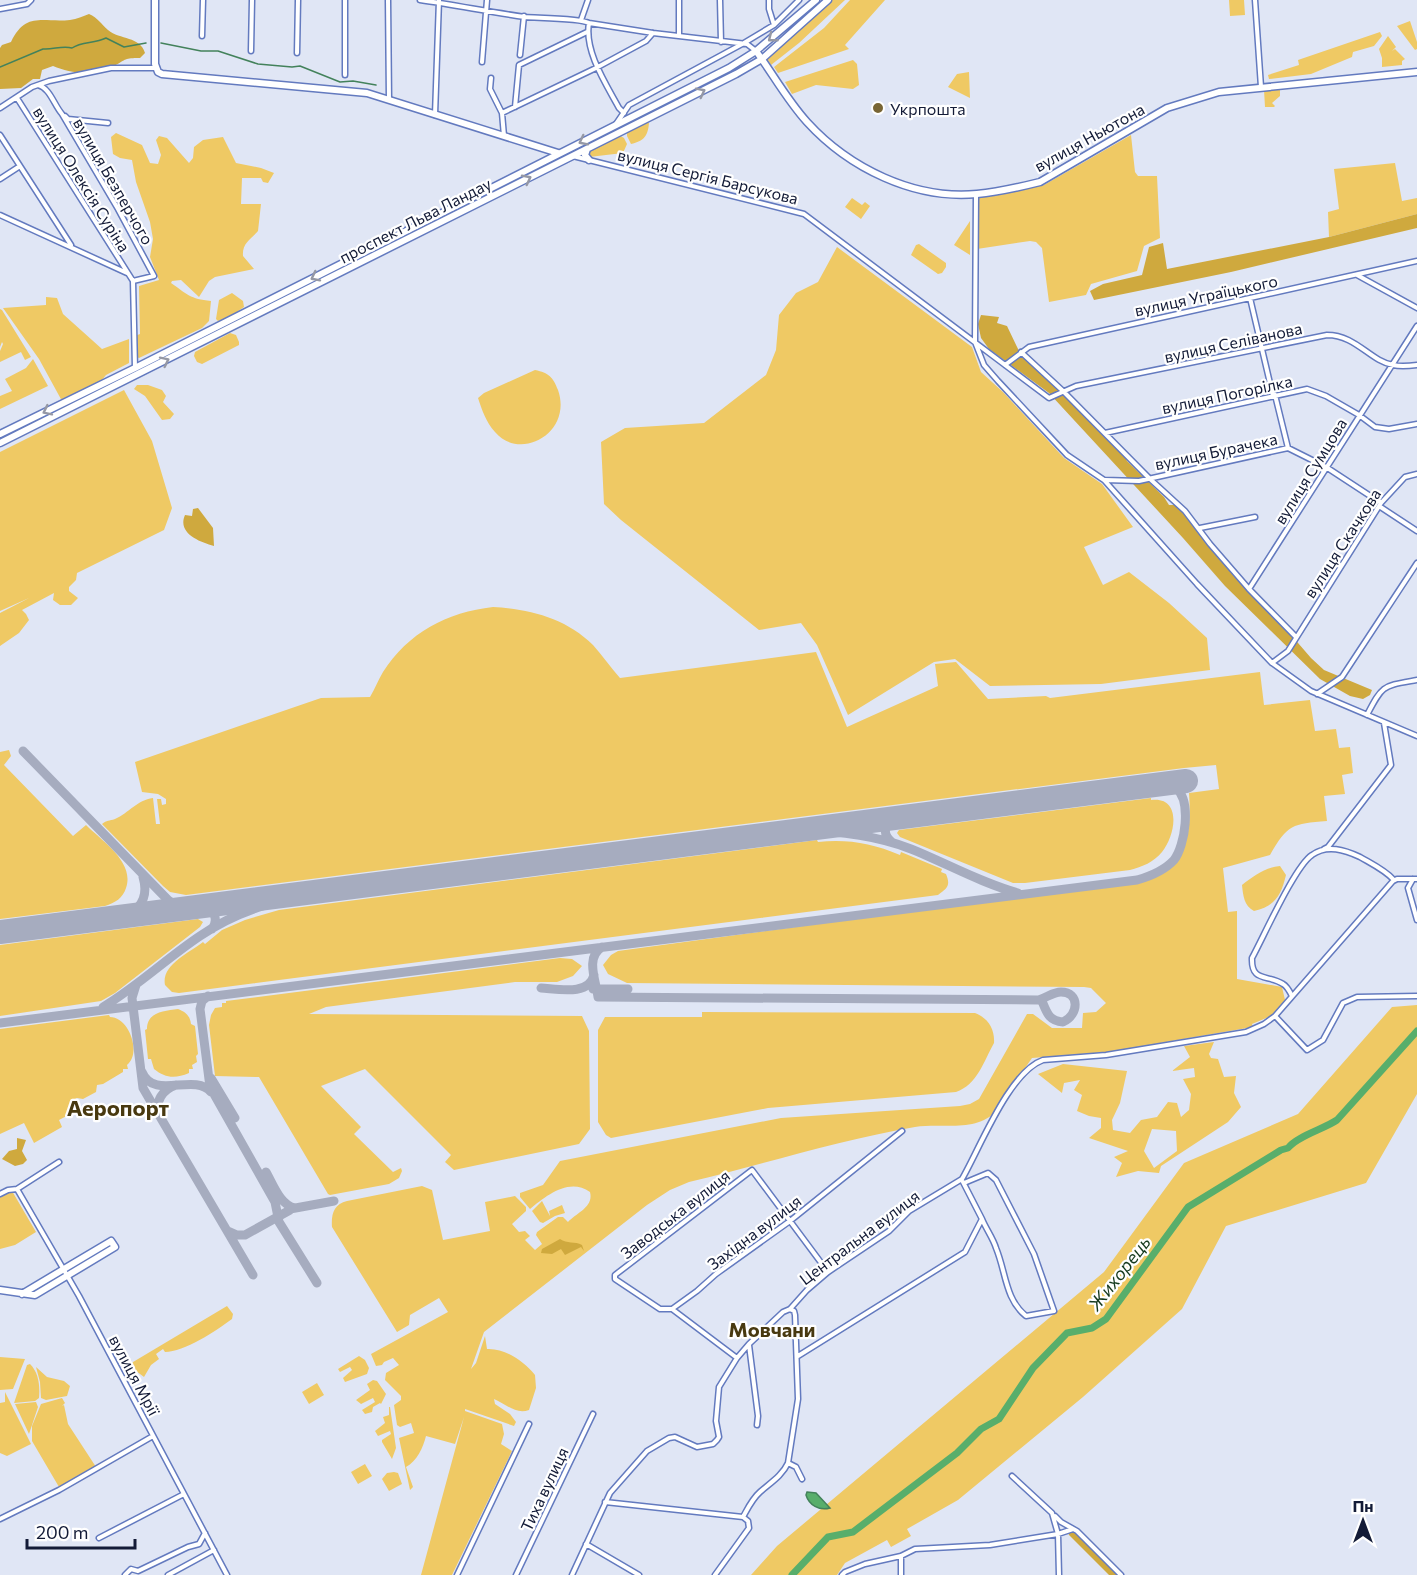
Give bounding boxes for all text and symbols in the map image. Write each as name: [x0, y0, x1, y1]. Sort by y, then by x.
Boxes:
one-way arrow: [768, 31, 779, 42]
one-way arrow: [695, 88, 706, 99]
place label: Укрпошта: [890, 99, 966, 118]
street label: вулиця Ньютона: [1031, 99, 1147, 175]
marker: Укрпошта: [871, 101, 885, 115]
street label: вулиця Олексія Суріна: [30, 103, 134, 255]
street label: вулиця Безперчого: [70, 114, 158, 248]
one-way arrow: [578, 134, 589, 145]
street label: вулиця Сергія Барсукова: [616, 144, 800, 208]
street label: проспект Льва Ландау: [336, 173, 494, 267]
one-way arrow: [521, 175, 532, 187]
one-way arrow: [310, 269, 321, 281]
street label: вулиця Уграїцького: [1133, 271, 1279, 319]
street label: вулиця Селіванова: [1162, 318, 1304, 366]
one-way arrow: [159, 357, 170, 369]
street label: вулиця Погорілка: [1160, 371, 1294, 417]
one-way arrow: [42, 404, 53, 416]
street label: вулиця Сумцова: [1270, 415, 1350, 527]
street label: вулиця Бурачека: [1153, 429, 1279, 473]
street label: вулиця Скачкова: [1300, 485, 1384, 601]
district label: Аеропорт: [67, 1094, 170, 1121]
street label: Заводська вулиця: [617, 1166, 733, 1262]
street label: Центральна вулиця: [795, 1186, 923, 1288]
street label: Західна вулиця: [703, 1191, 805, 1273]
water label: Жихорець: [1082, 1231, 1155, 1315]
district label: Мовчани: [729, 1317, 815, 1341]
street label: вулиця Мрії: [106, 1331, 165, 1419]
street label: Тиха вулиця: [516, 1444, 572, 1534]
north arrow: [1333, 1491, 1393, 1551]
text: Пн: [1352, 1496, 1374, 1515]
scale bar: [27, 1512, 135, 1550]
text: 200 m: [36, 1521, 89, 1543]

